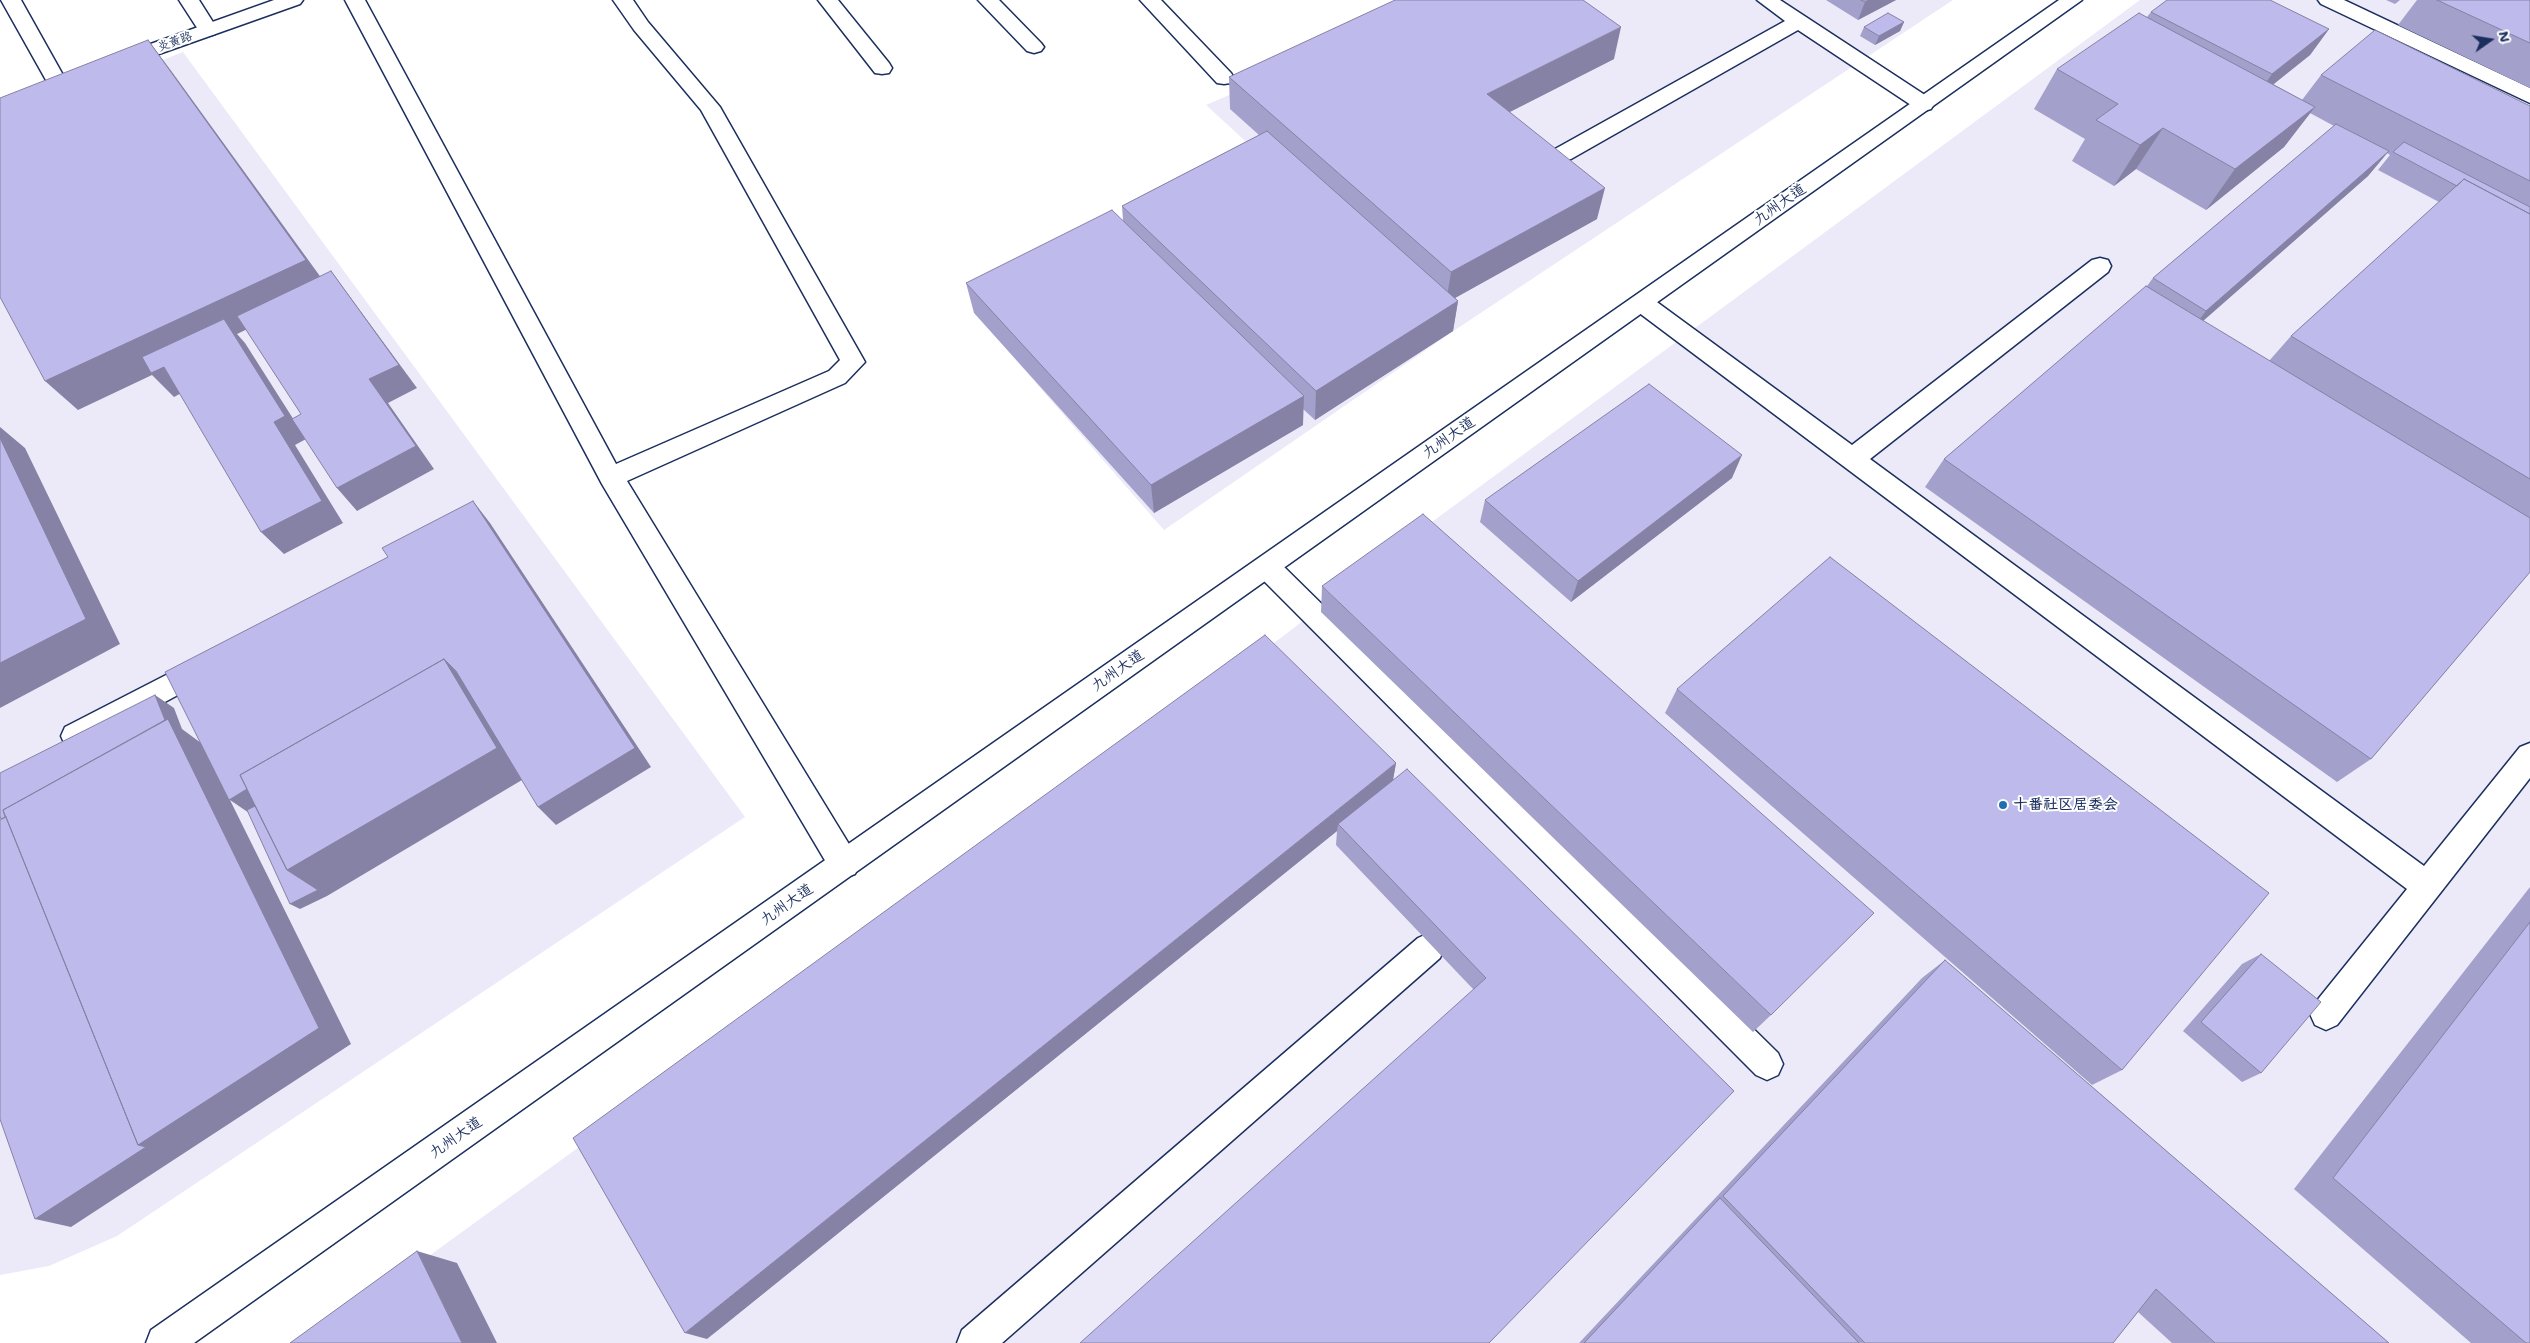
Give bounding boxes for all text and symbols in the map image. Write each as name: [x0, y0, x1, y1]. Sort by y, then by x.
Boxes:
north arrow: [2465, 15, 2515, 65]
street label: 炎黄路: [156, 29, 194, 55]
text: N: [2495, 29, 2515, 44]
street label: 九州大道: [1750, 180, 1810, 230]
street label: 九州大道: [1419, 413, 1479, 463]
street label: 九州大道: [1088, 646, 1148, 696]
place label: 十番社区居委会: [2013, 796, 2118, 814]
marker: 十番社区居委会: [1997, 799, 2009, 811]
street label: 九州大道: [757, 880, 817, 930]
street label: 九州大道: [426, 1113, 486, 1163]

